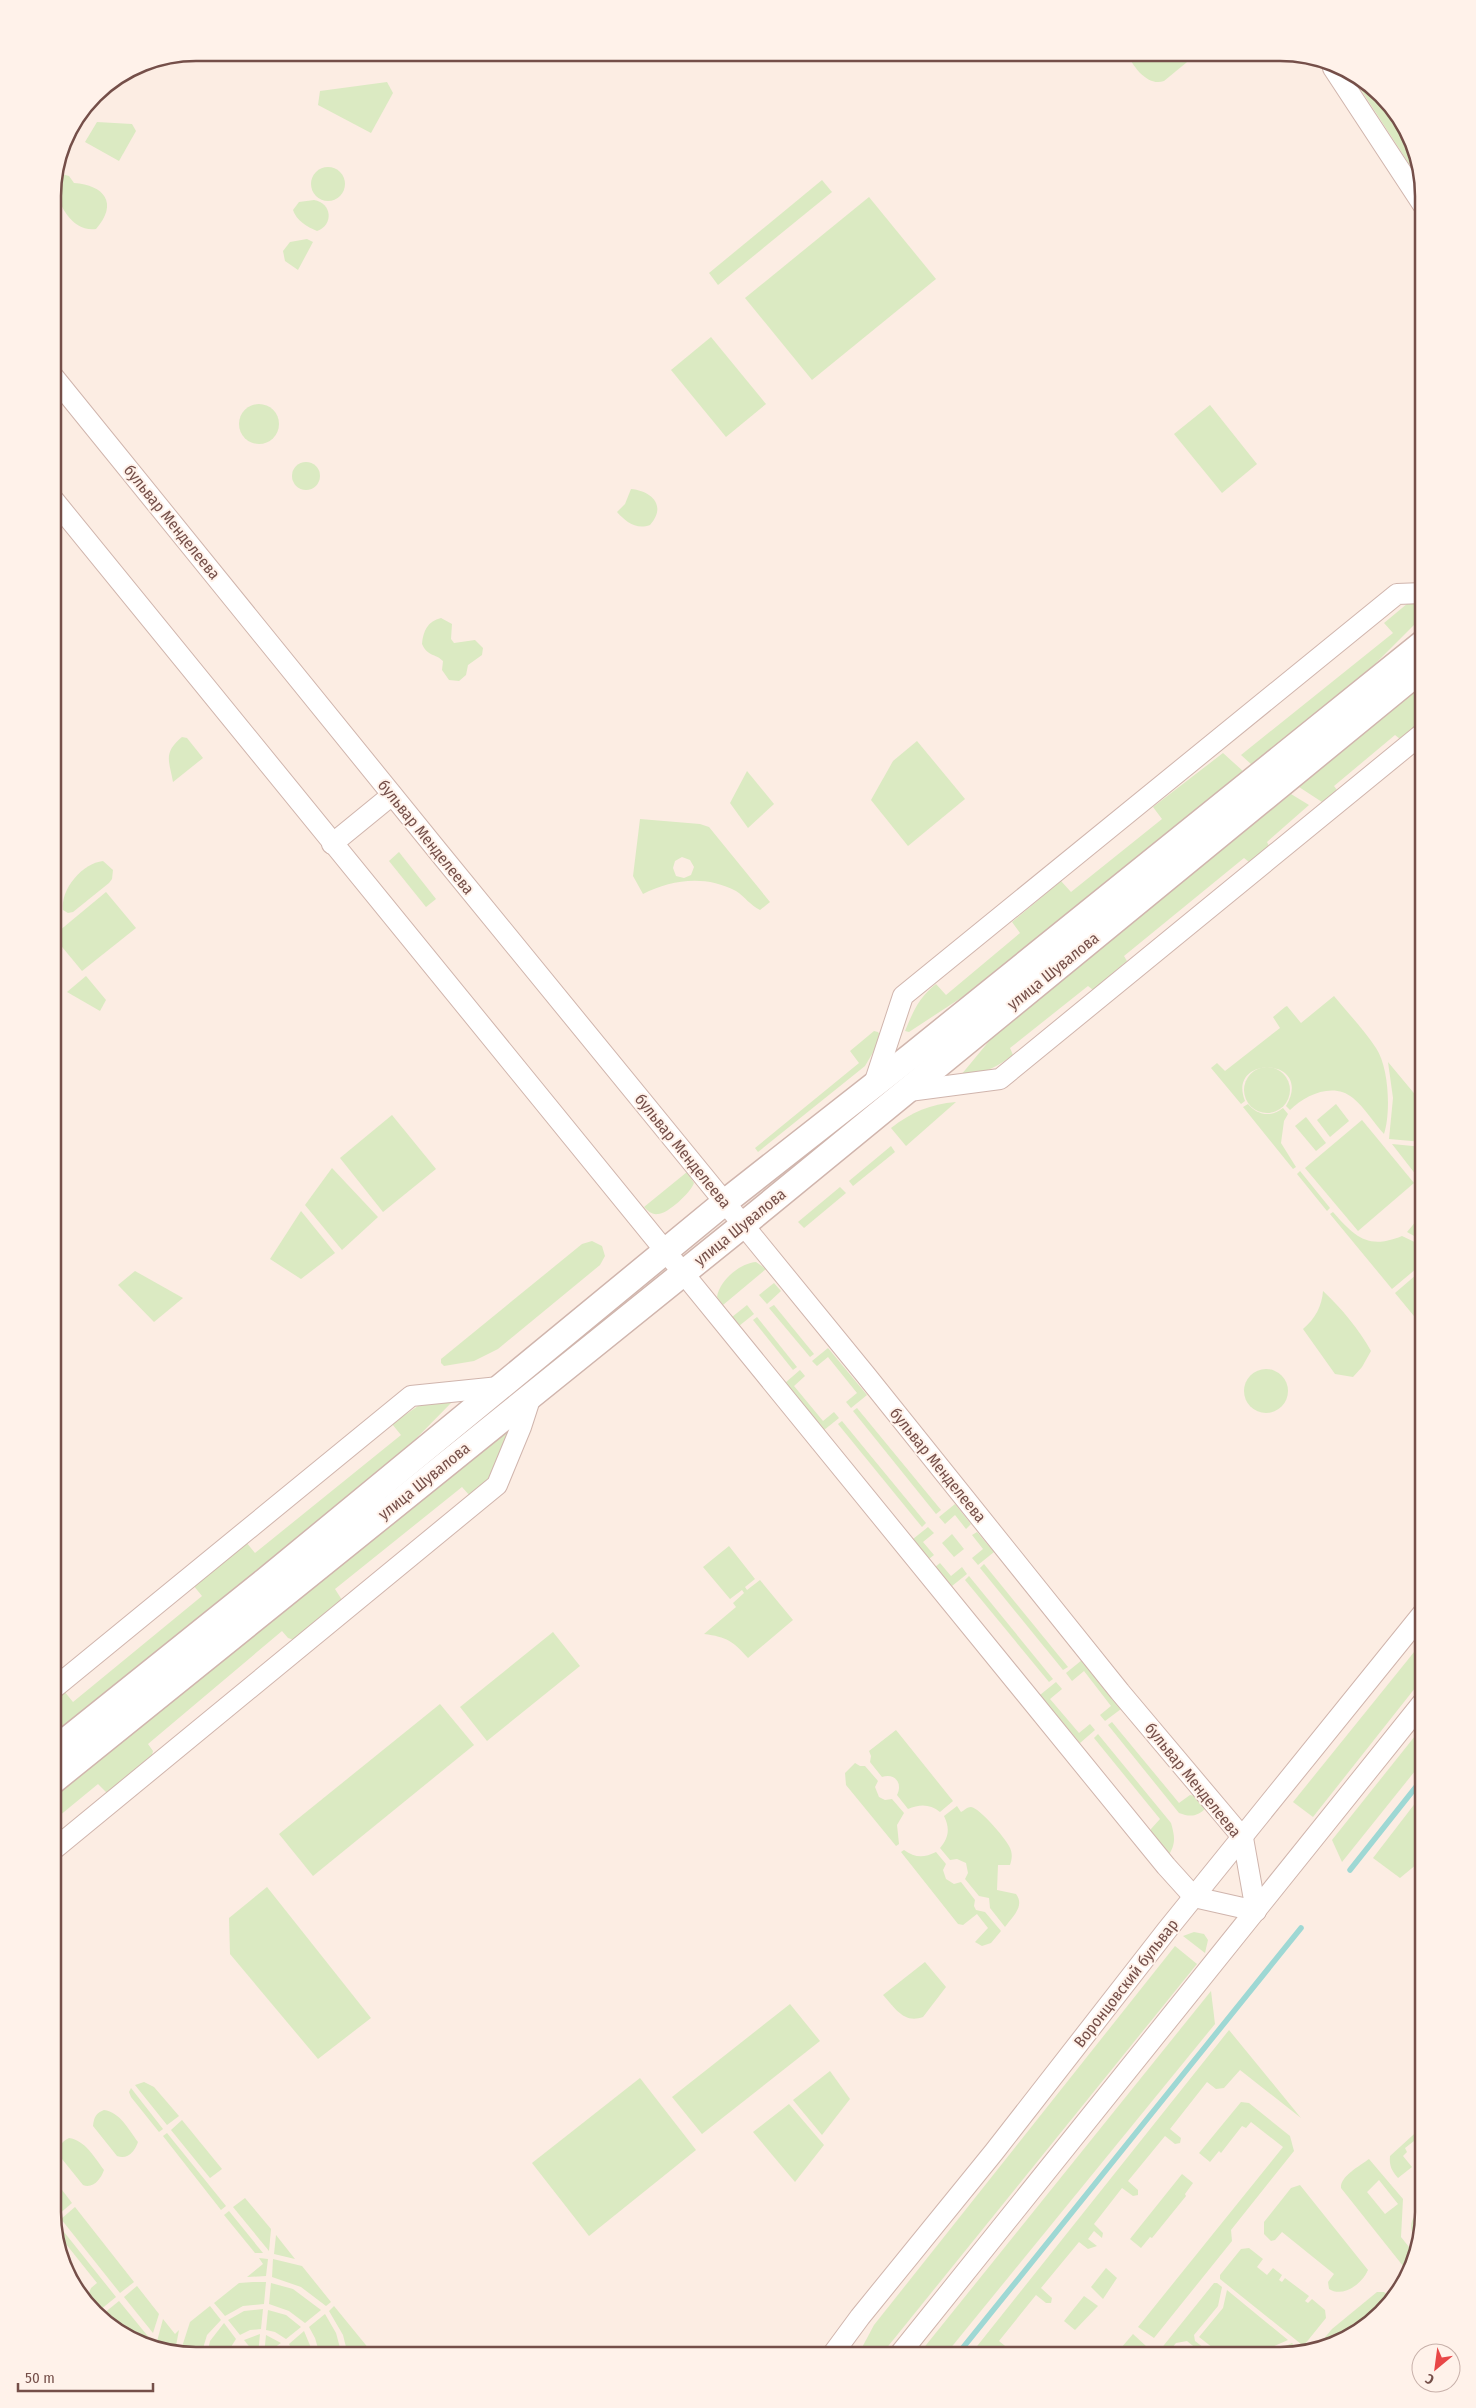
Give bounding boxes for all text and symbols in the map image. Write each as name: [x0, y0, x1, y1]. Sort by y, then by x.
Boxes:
street label: бульвар Менделеева: [120, 461, 224, 583]
street label: бульвар Менделеева: [374, 776, 478, 898]
street label: улица Шувалова: [1003, 928, 1103, 1014]
street label: бульвар Менделеева: [631, 1090, 735, 1212]
street label: улица Шувалова: [690, 1184, 790, 1270]
street label: бульвар Менделеева: [886, 1404, 990, 1526]
street label: улица Шувалова: [374, 1438, 474, 1524]
street label: бульвар Менделеева: [1141, 1719, 1245, 1841]
street label: Воронцовский бульвар: [1070, 1915, 1182, 2051]
north arrow: [1411, 2343, 1461, 2393]
scale bar: [18, 2360, 152, 2392]
text: 50 m: [25, 2369, 55, 2387]
text: С: [1422, 2369, 1437, 2388]

